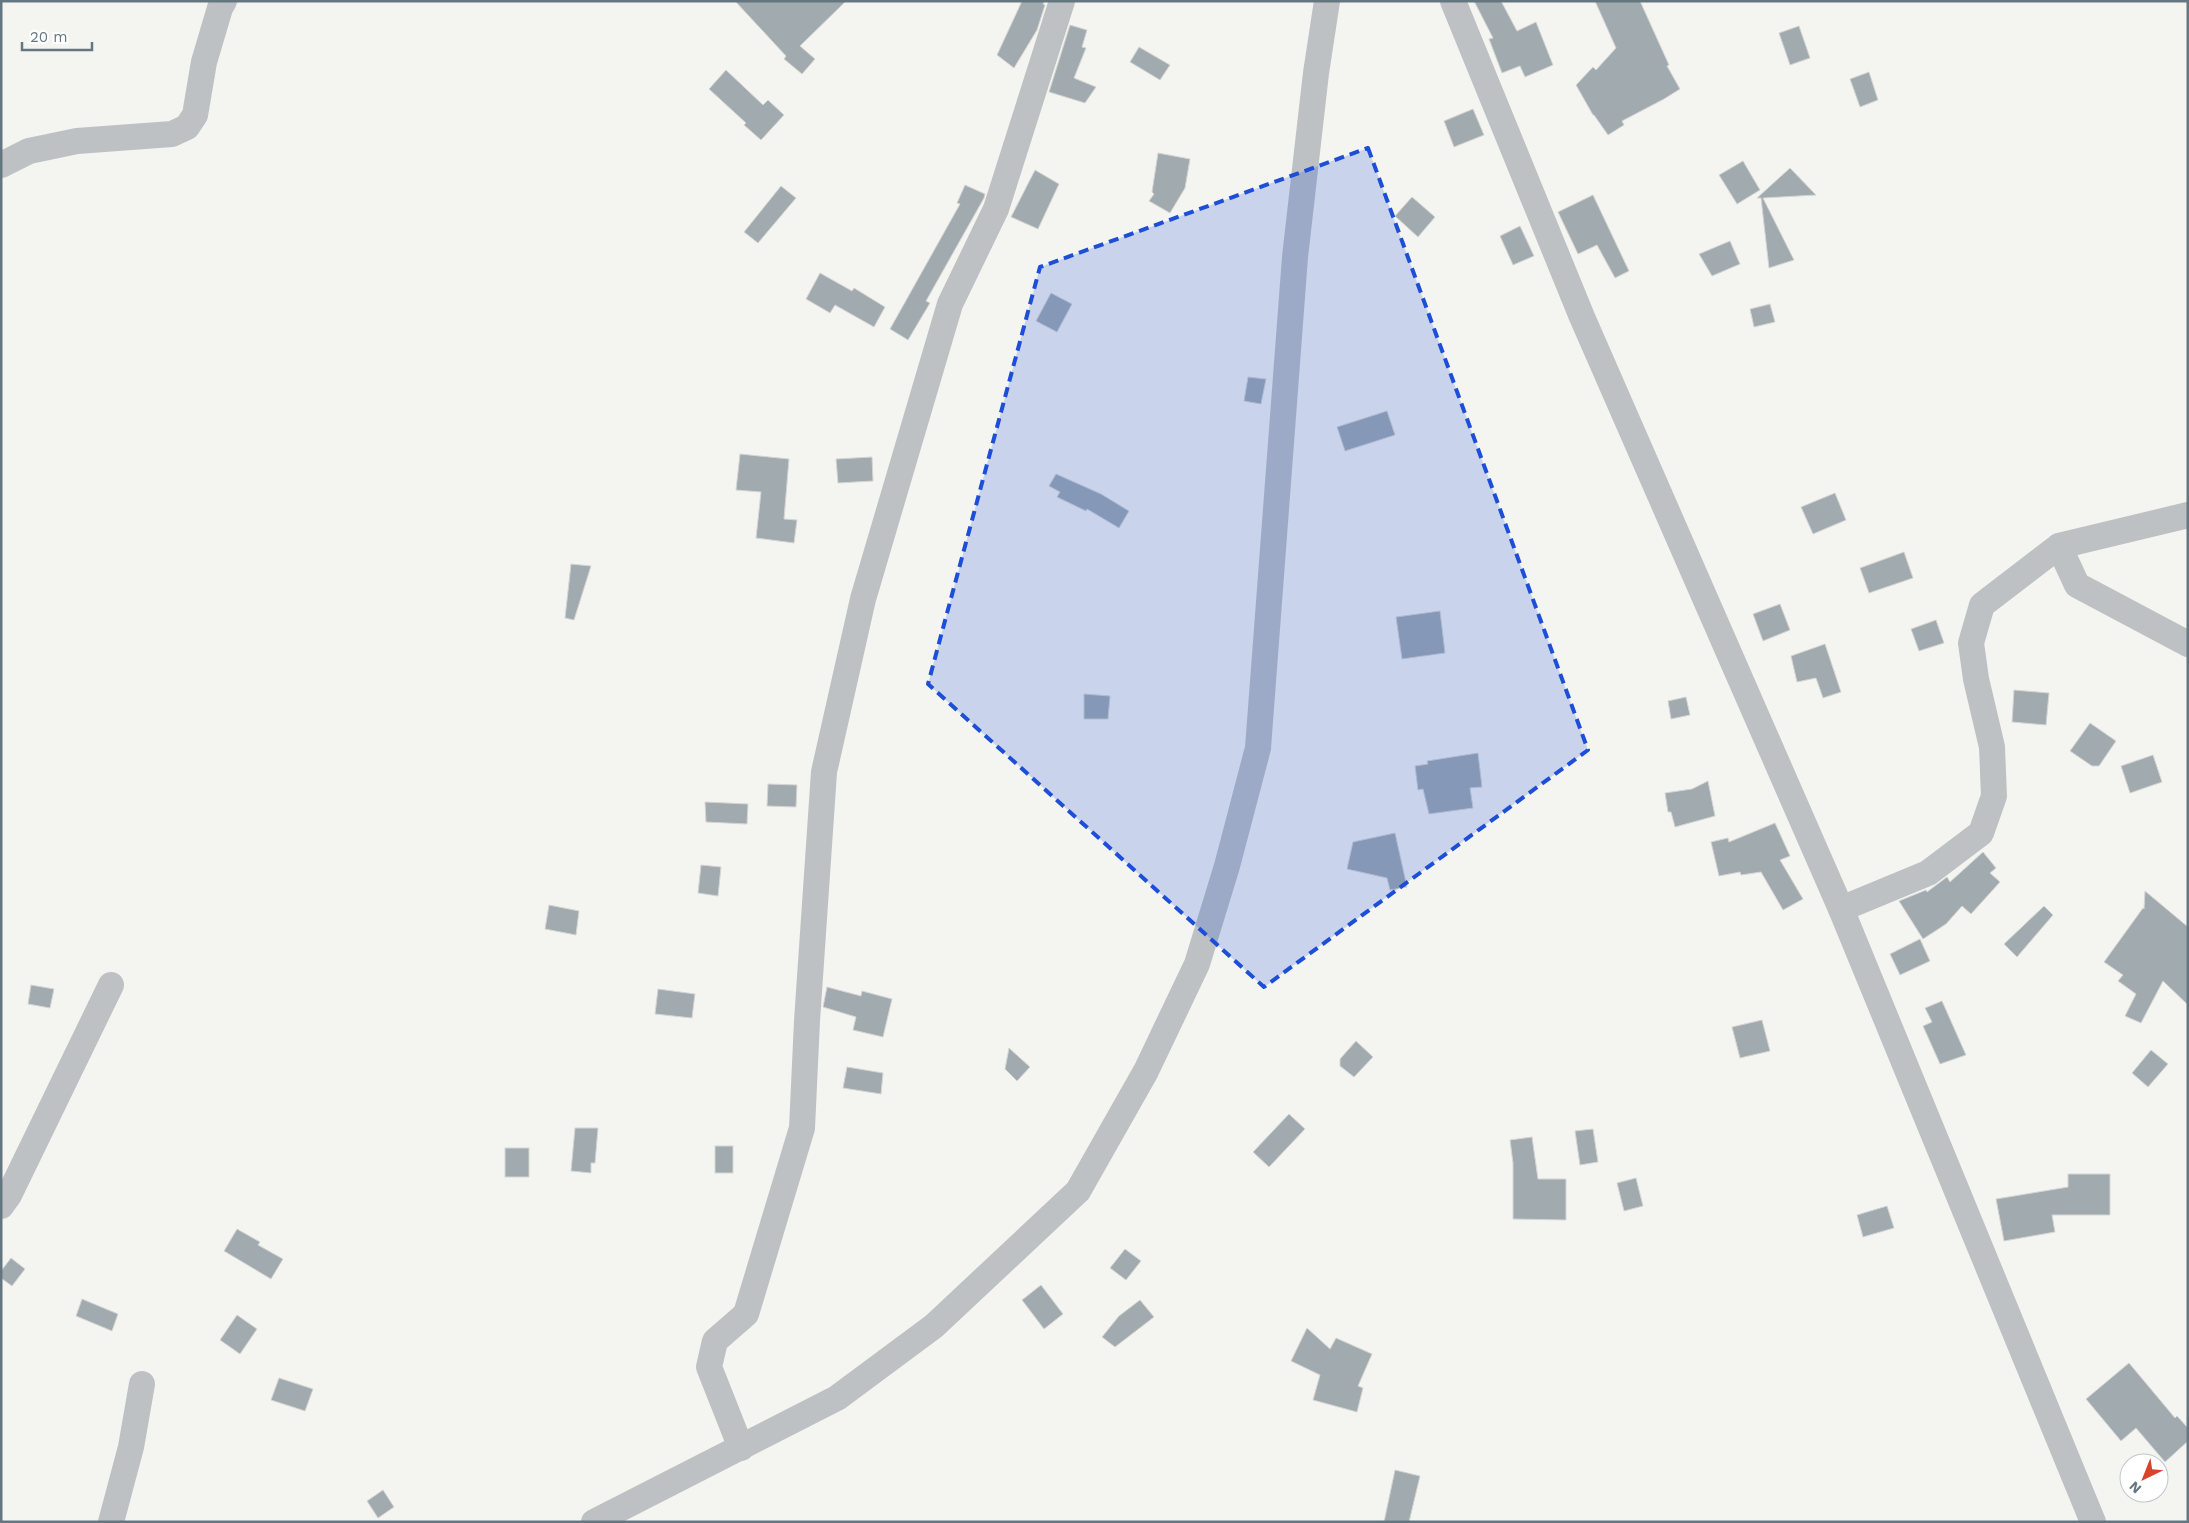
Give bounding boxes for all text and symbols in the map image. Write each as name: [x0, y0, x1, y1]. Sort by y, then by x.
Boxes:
scale bar: [22, 20, 92, 52]
text: 20 m: [30, 28, 68, 46]
north arrow: [2119, 1453, 2169, 1503]
text: N: [2126, 1478, 2144, 1497]

